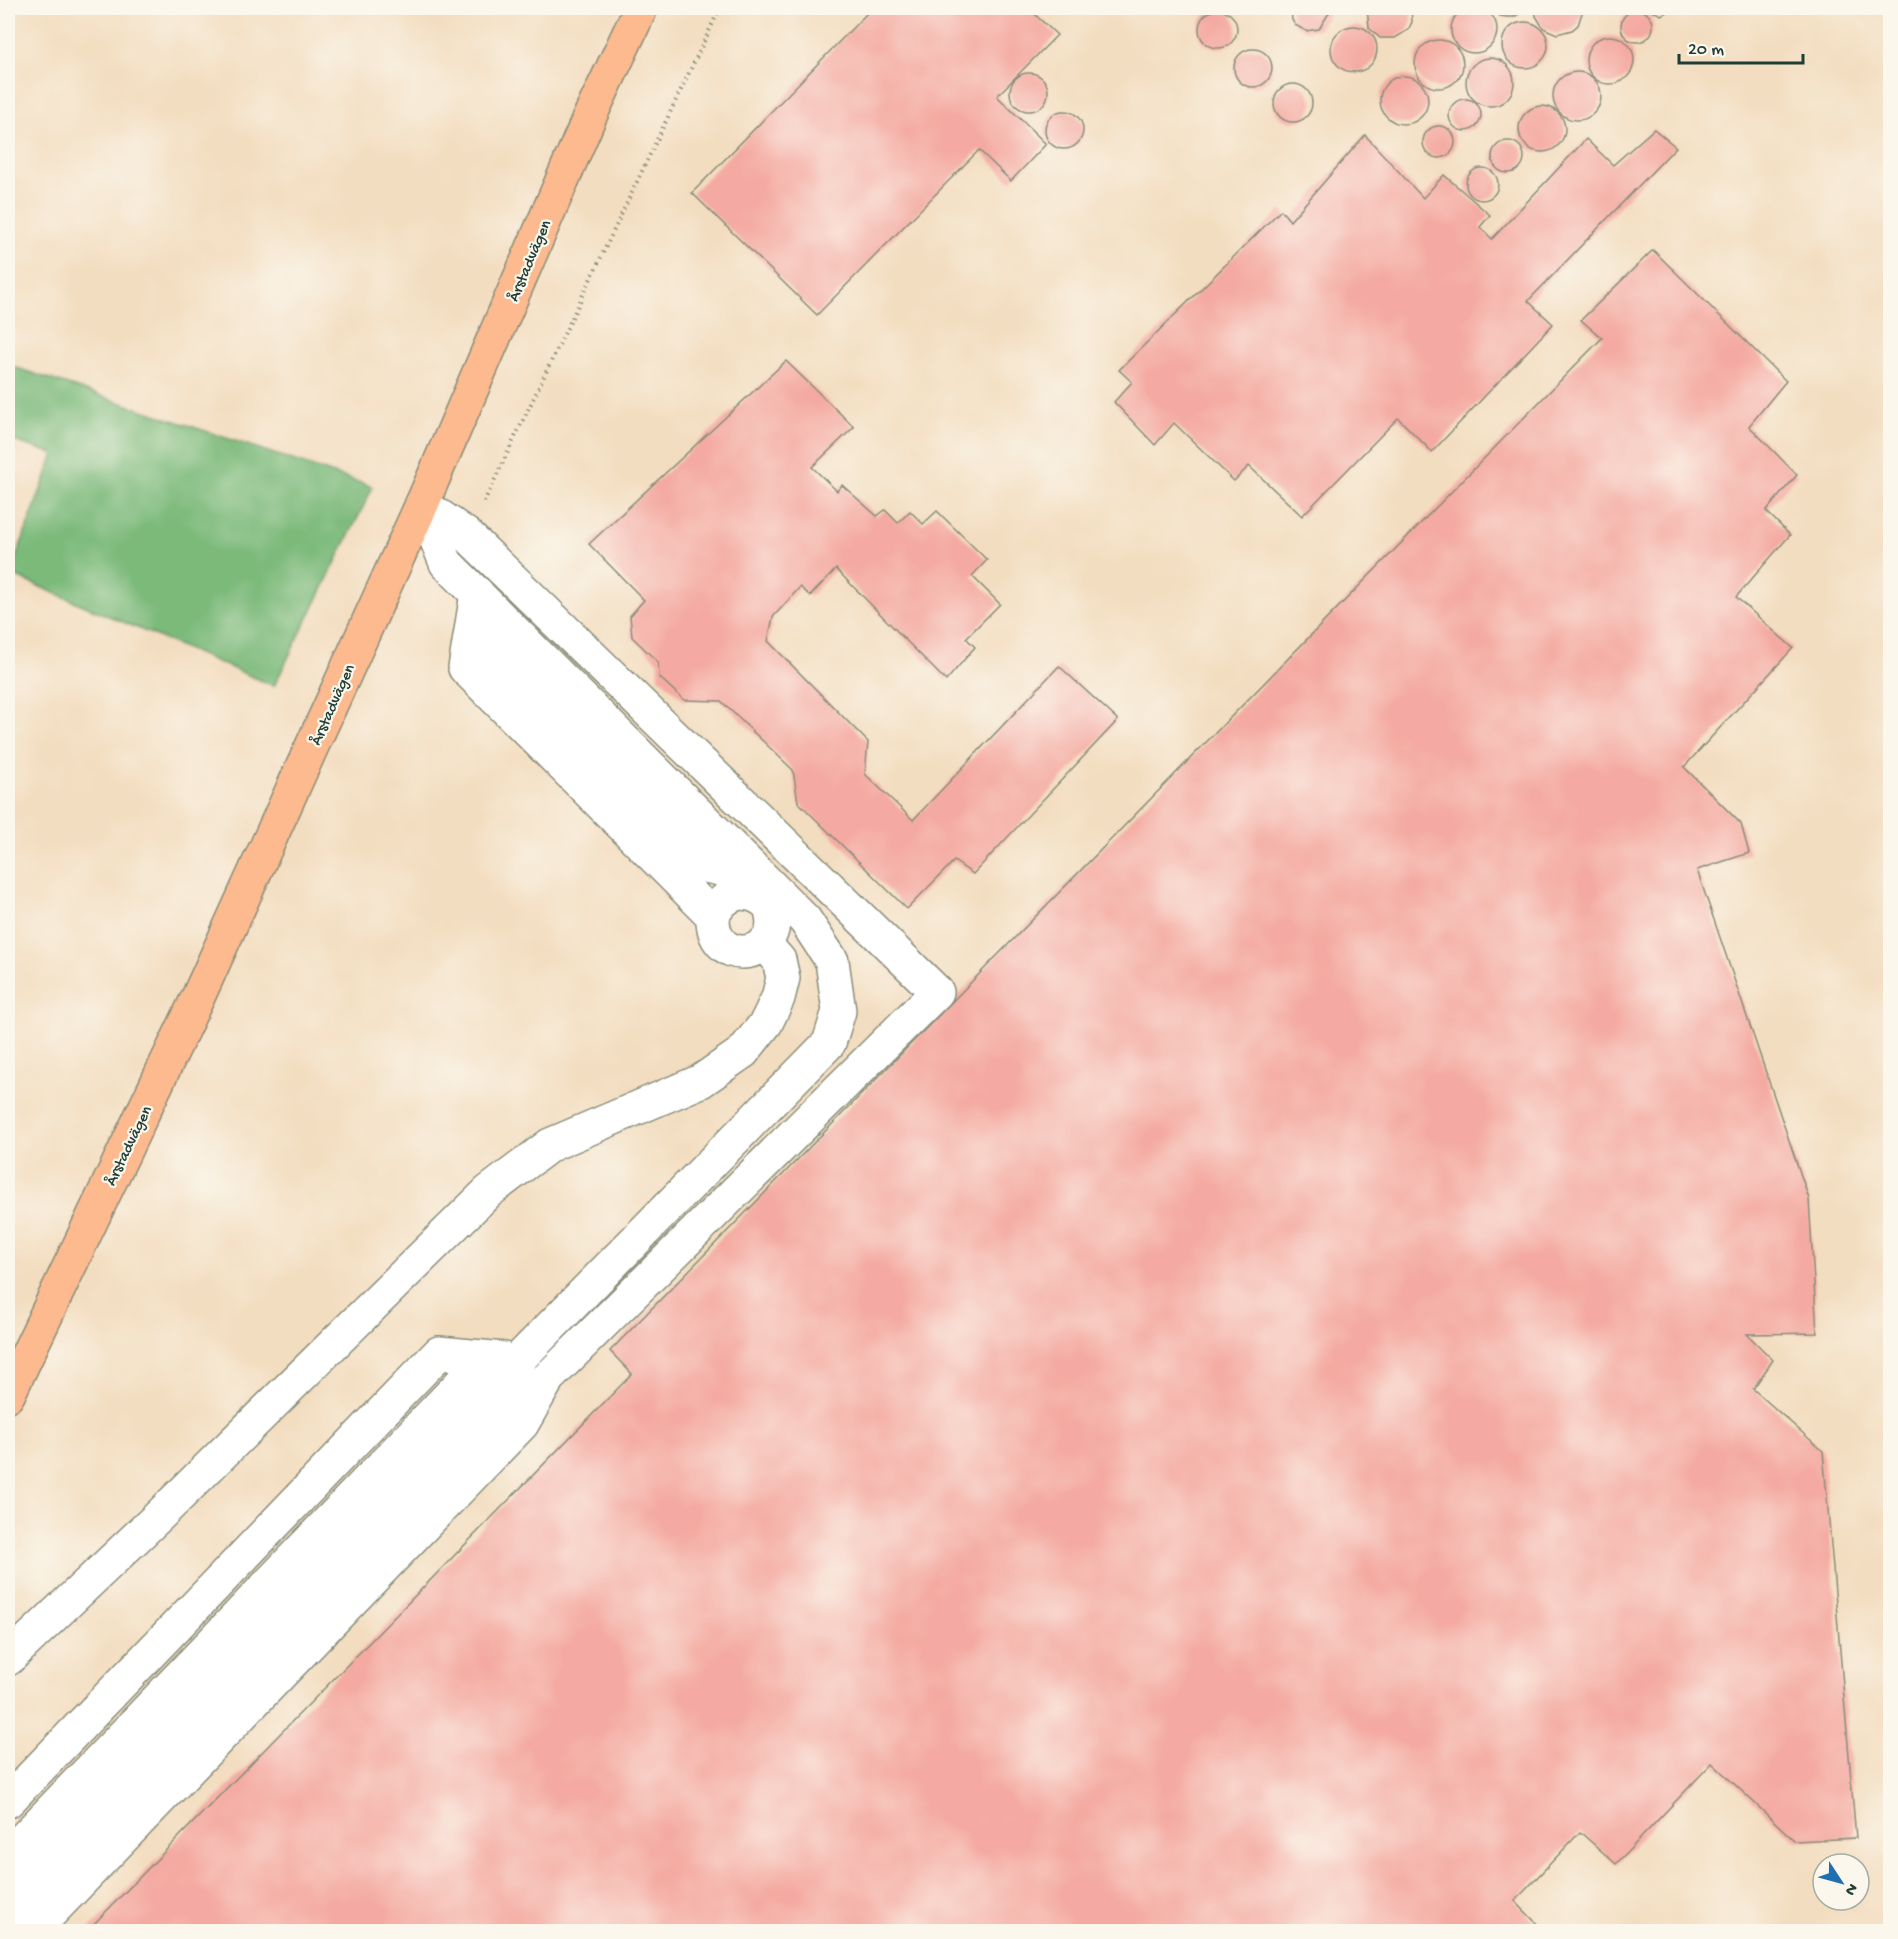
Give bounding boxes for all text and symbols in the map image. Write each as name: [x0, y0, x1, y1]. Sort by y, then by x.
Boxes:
scale bar: [1679, 27, 1804, 65]
text: 20 m: [1688, 40, 1724, 61]
street label: Årstadvägen: [505, 217, 557, 305]
street label: Årstadvägen: [307, 661, 361, 749]
street label: Årstadvägen: [102, 1103, 158, 1190]
north arrow: [1811, 1852, 1871, 1912]
text: N: [1839, 1879, 1861, 1899]

